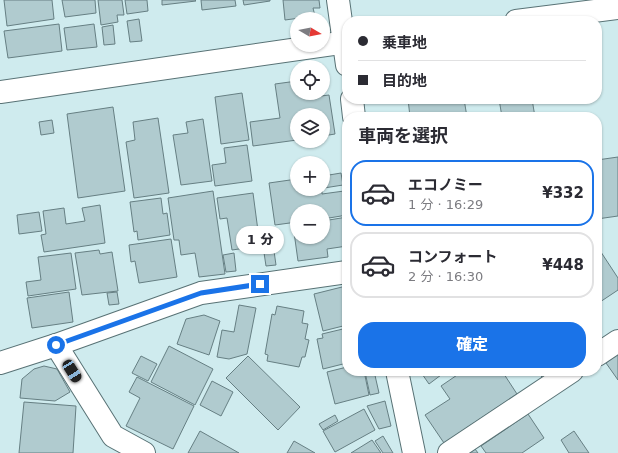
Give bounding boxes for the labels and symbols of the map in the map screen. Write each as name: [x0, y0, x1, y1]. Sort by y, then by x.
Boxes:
north arrow: [290, 12, 330, 52]
callout: 1 分: [236, 226, 284, 254]
route end: [251, 275, 269, 293]
route start: [47, 336, 65, 354]
car: [61, 358, 83, 384]

